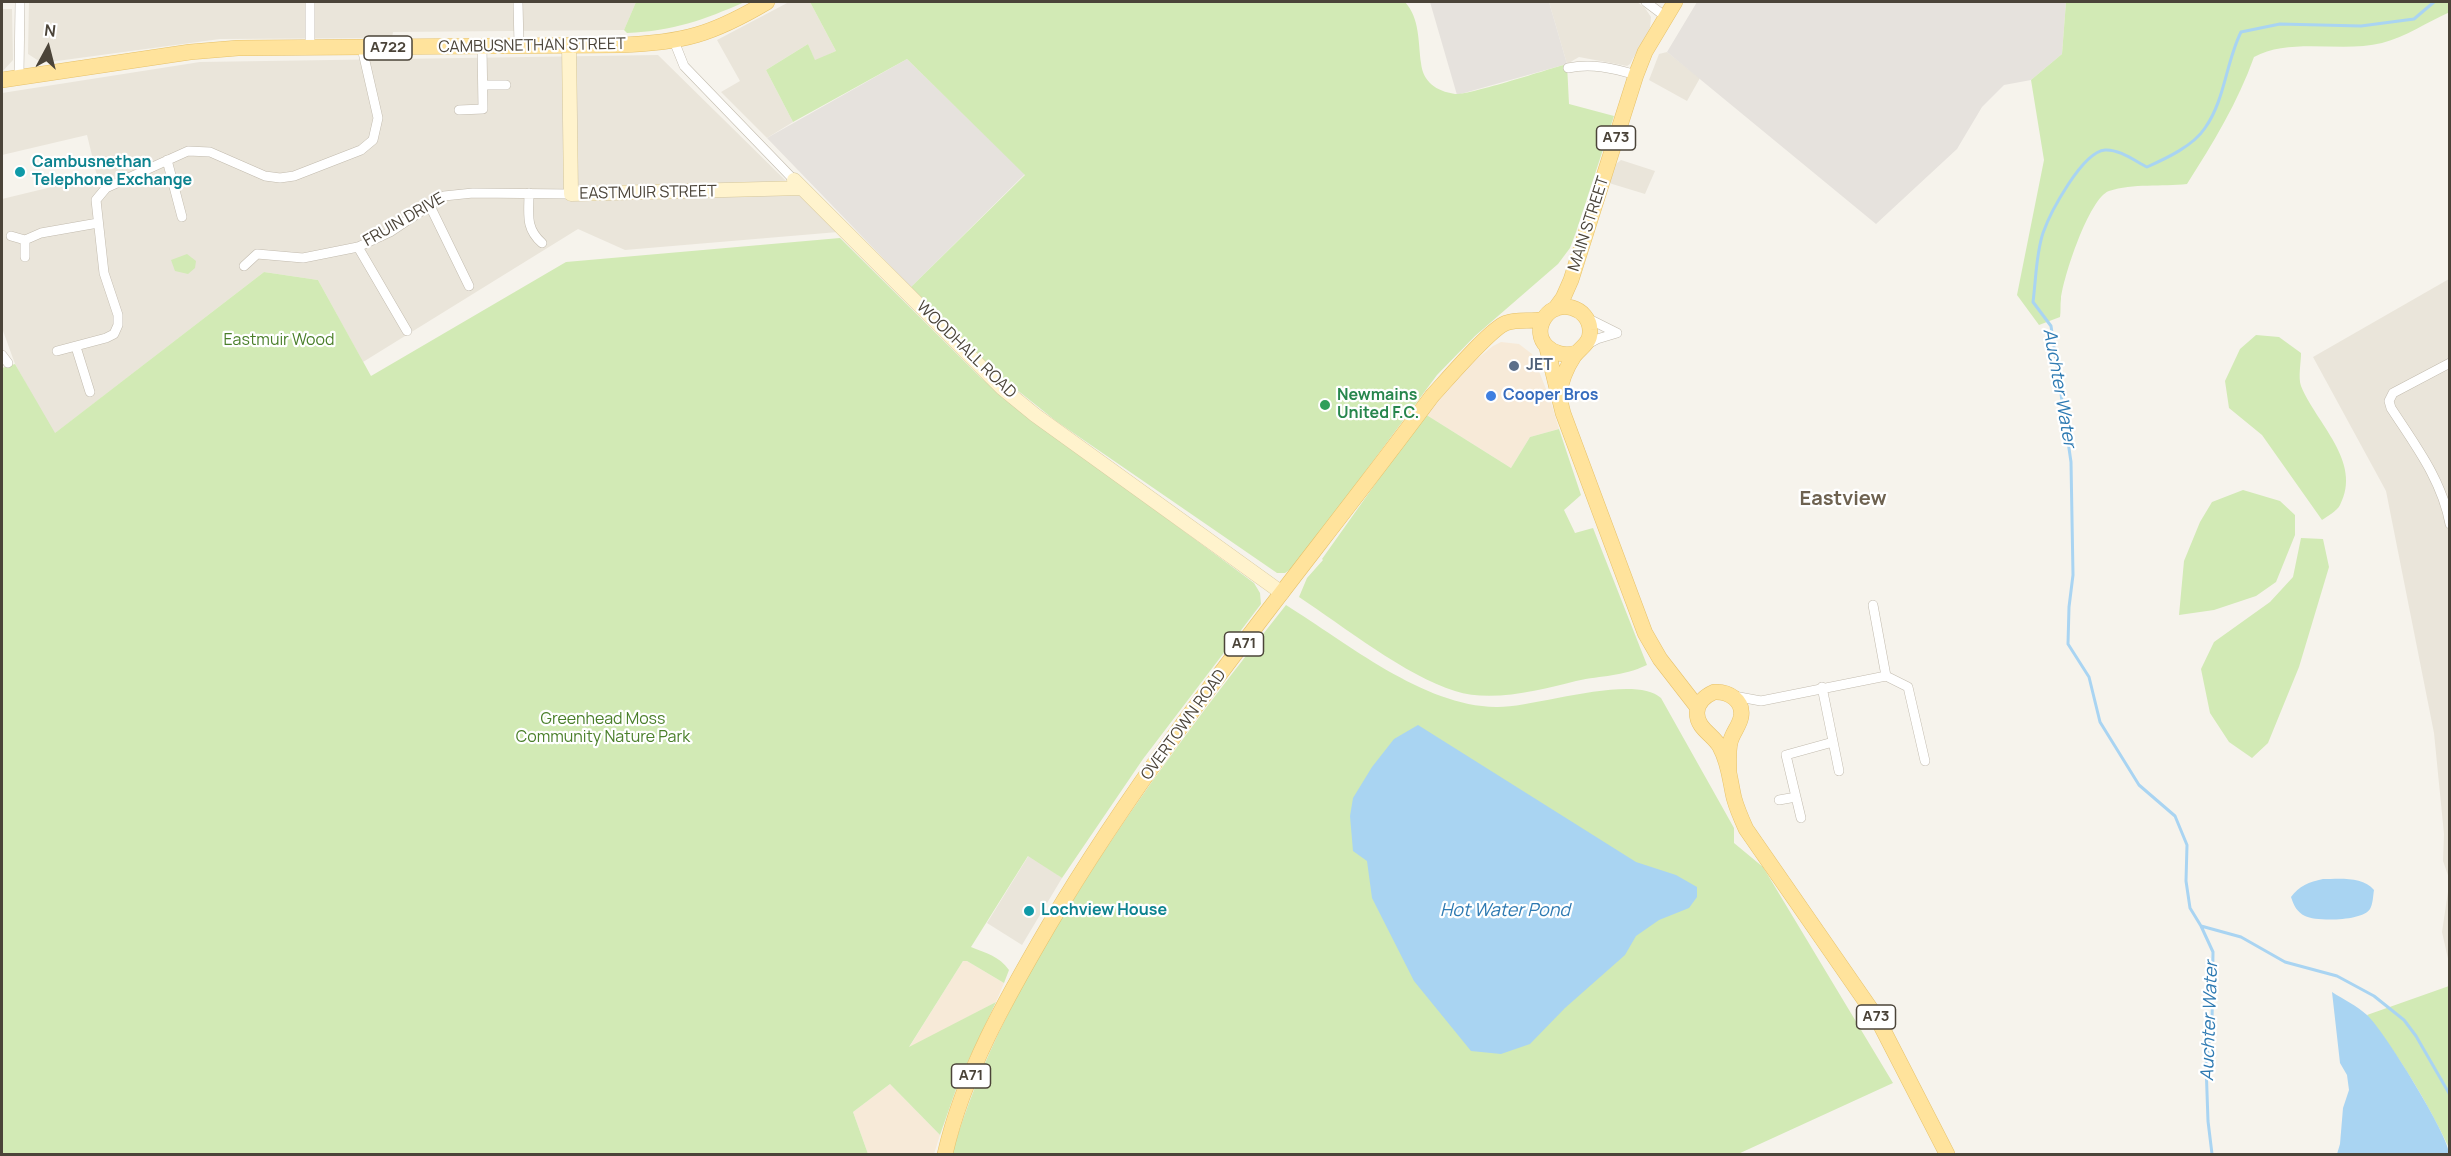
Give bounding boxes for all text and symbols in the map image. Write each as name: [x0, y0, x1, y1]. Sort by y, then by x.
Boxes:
north arrow: [18, 18, 78, 78]
text: N: [43, 19, 57, 42]
street label: CAMBUSNETHAN STREET: [438, 35, 626, 57]
road number: A722: [364, 36, 412, 60]
road number: A73: [1596, 126, 1636, 150]
place label: Cambusnethan Telephone Exchange: [32, 153, 192, 191]
marker: Cambusnethan Telephone Exchange: [13, 165, 27, 179]
street label: MAIN STREET: [1565, 174, 1613, 274]
street label: EASTMUIR STREET: [579, 182, 717, 204]
street label: FRUIN DRIVE: [360, 189, 448, 251]
street label: WOODHALL ROAD: [912, 297, 1020, 403]
water label: Auchter Water: [2038, 327, 2080, 449]
park label: Eastmuir Wood: [223, 331, 335, 351]
place label: JET: [1526, 356, 1553, 376]
marker: JET: [1507, 359, 1521, 373]
place label: Newmains United F.C.: [1337, 386, 1419, 424]
place label: Cooper Bros: [1503, 386, 1598, 406]
marker: Cooper Bros: [1484, 389, 1498, 403]
marker: Newmains United F.C.: [1318, 398, 1332, 412]
district label: Eastview: [1799, 487, 1887, 511]
road number: A71: [1224, 632, 1264, 656]
street label: OVERTOWN ROAD: [1137, 666, 1231, 784]
park label: Greenhead Moss Community Nature Park: [516, 710, 690, 748]
water label: Hot Water Pond: [1440, 900, 1570, 922]
place label: Lochview House: [1041, 901, 1167, 921]
marker: Lochview House: [1022, 904, 1036, 918]
water label: Auchter Water: [2197, 961, 2223, 1081]
road number: A73: [1856, 1005, 1896, 1029]
road number: A71: [952, 1064, 990, 1088]

